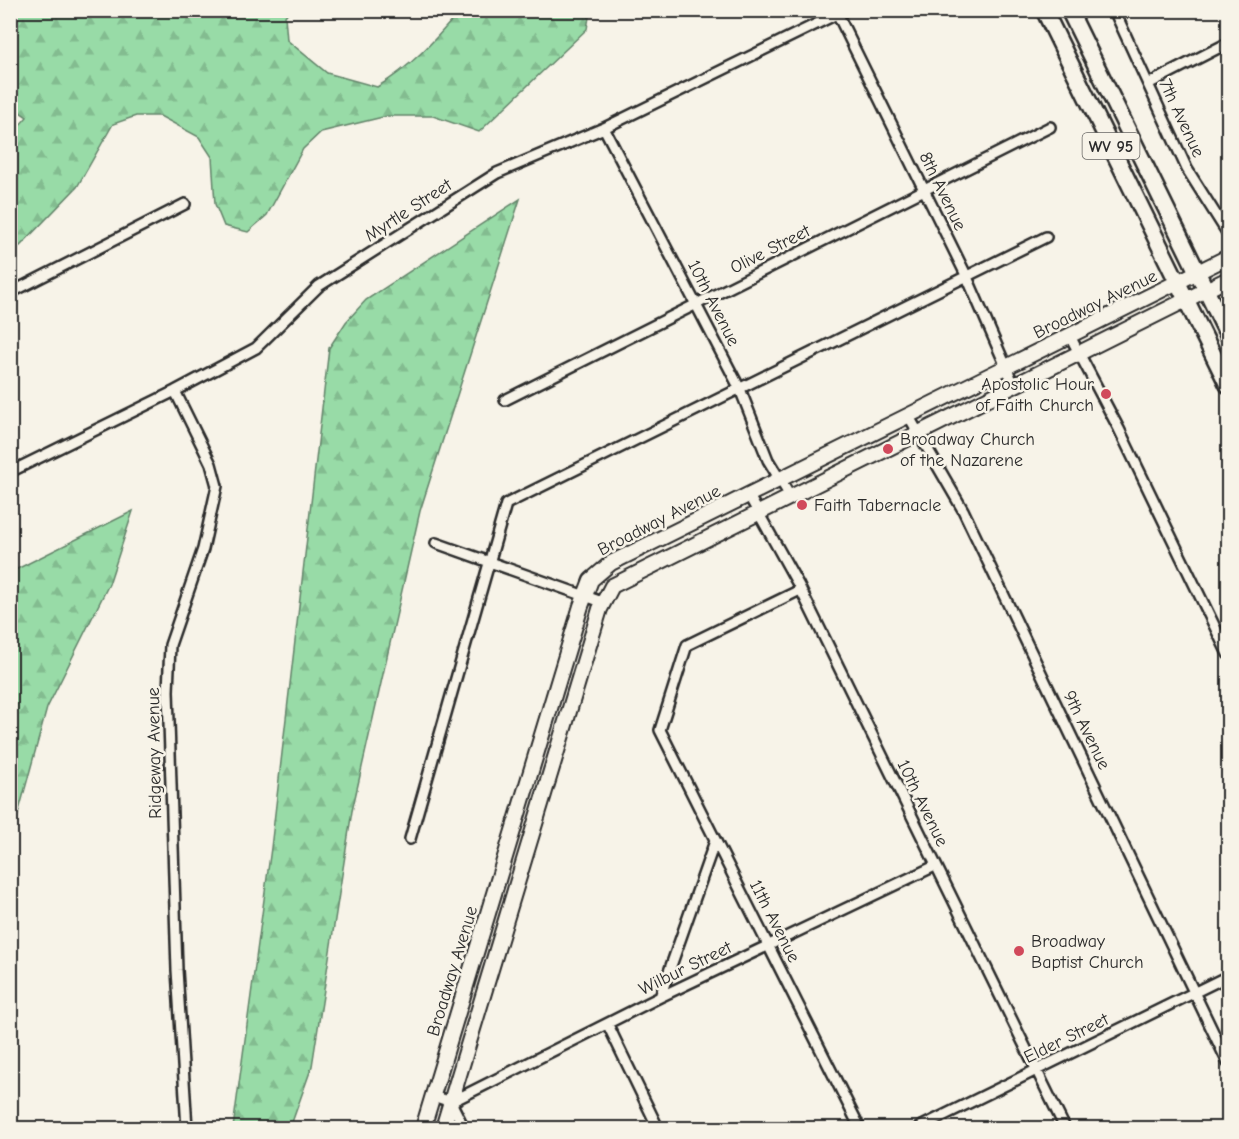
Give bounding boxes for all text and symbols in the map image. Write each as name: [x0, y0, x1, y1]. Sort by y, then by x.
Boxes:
street label: 7th Avenue: [1154, 76, 1209, 161]
road number: WV 95: [1082, 133, 1140, 159]
street label: 8th Avenue: [915, 148, 971, 234]
street label: Myrtle Street: [361, 174, 456, 246]
street label: Olive Street: [727, 220, 814, 279]
street label: 10th Avenue: [683, 257, 744, 350]
street label: Broadway Avenue: [1030, 265, 1160, 343]
place label: Apostolic Hour of Faith Church: [975, 374, 1095, 416]
marker: Apostolic Hour of Faith Church: [1099, 387, 1113, 401]
place label: Broadway Church of the Nazarene: [900, 429, 1035, 471]
marker: Broadway Church of the Nazarene: [881, 442, 895, 456]
street label: Broadway Avenue: [594, 480, 724, 560]
place label: Faith Tabernacle: [814, 495, 941, 516]
marker: Faith Tabernacle: [795, 498, 809, 512]
street label: Ridgeway Avenue: [143, 687, 166, 819]
street label: 9th Avenue: [1058, 687, 1115, 773]
street label: 10th Avenue: [893, 756, 953, 850]
street label: 11th Avenue: [745, 876, 804, 966]
street label: Broadway Avenue: [423, 904, 482, 1039]
place label: Broadway Baptist Church: [1031, 931, 1144, 973]
street label: Wilbur Street: [635, 937, 736, 1000]
marker: Broadway Baptist Church: [1012, 944, 1026, 958]
street label: Elder Street: [1020, 1009, 1113, 1068]

